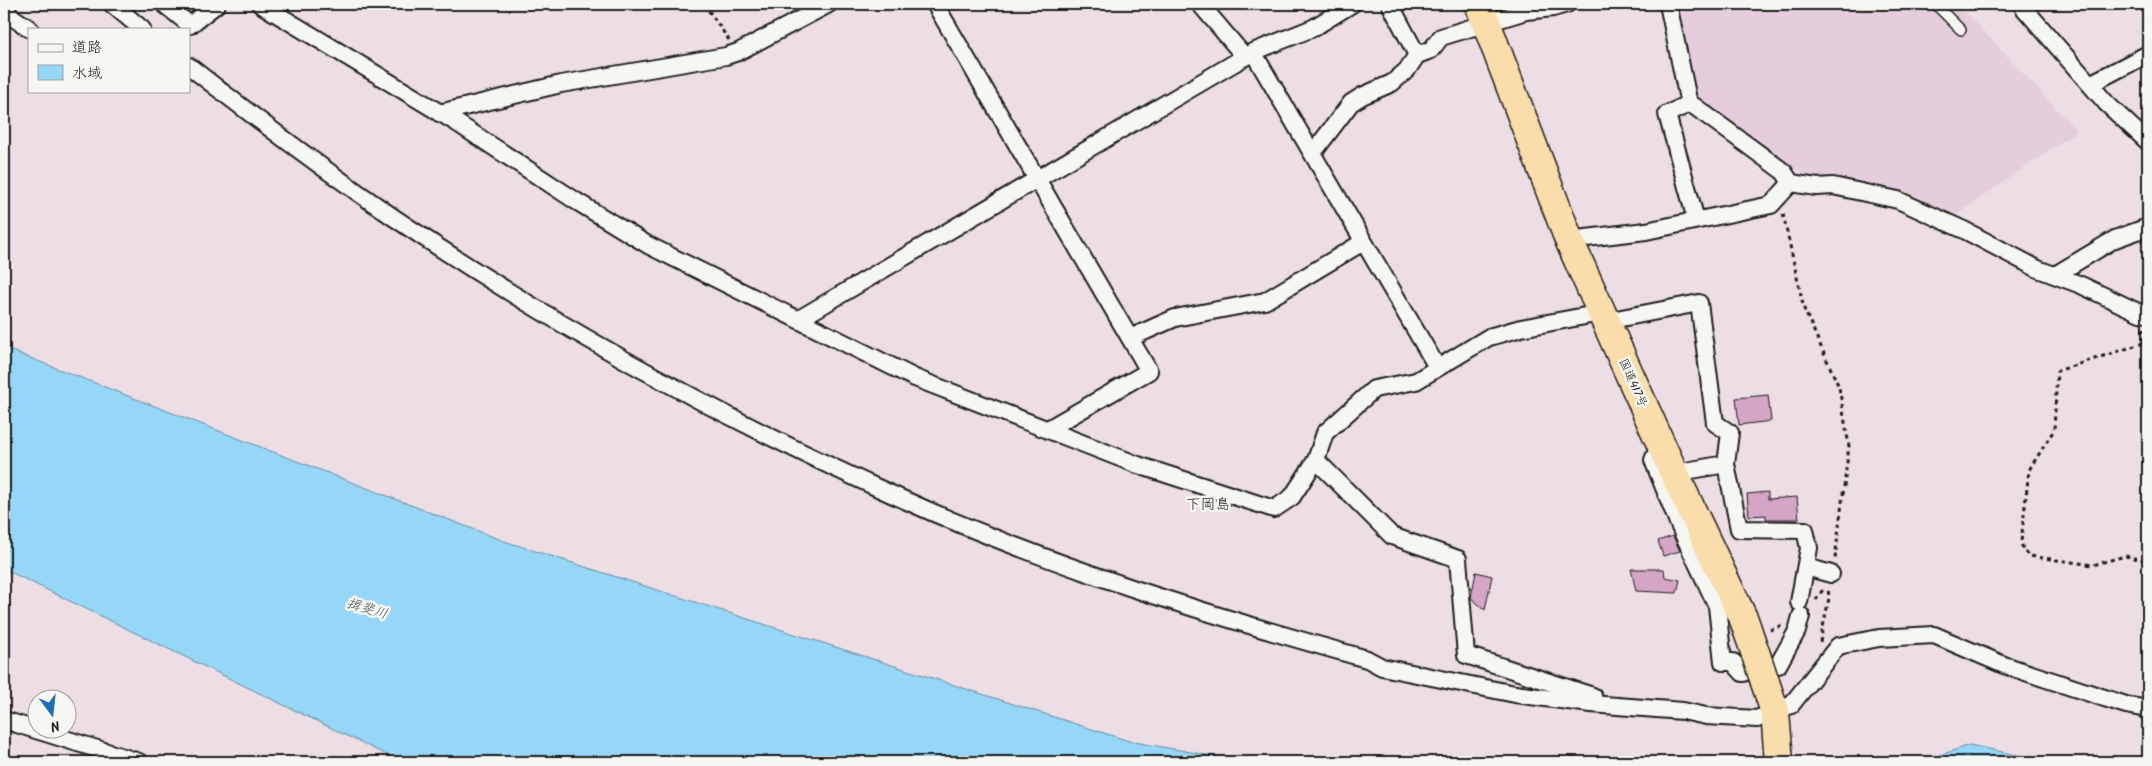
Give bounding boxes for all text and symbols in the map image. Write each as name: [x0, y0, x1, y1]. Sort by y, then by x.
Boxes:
legend: [28, 28, 190, 92]
text: 道路: [72, 36, 102, 60]
text: 水域: [72, 62, 102, 86]
street label: 国道417号: [1614, 355, 1652, 411]
district label: 下岡島: [1185, 493, 1231, 517]
water label: 揖斐川: [344, 592, 390, 626]
north arrow: [28, 688, 78, 738]
text: N: [48, 714, 62, 737]

